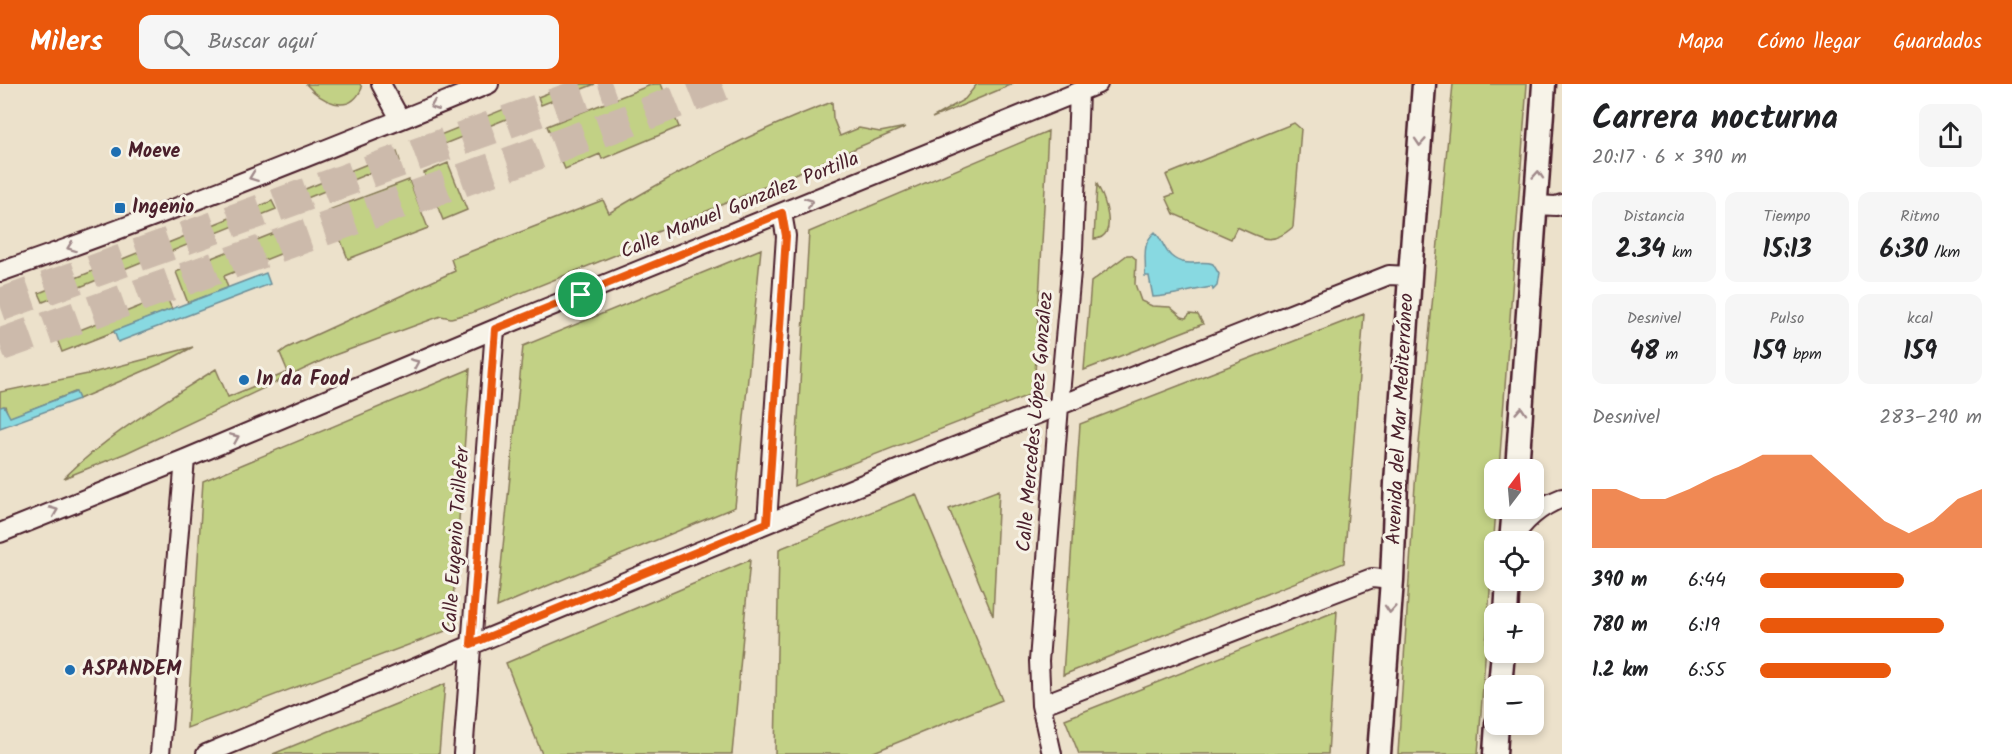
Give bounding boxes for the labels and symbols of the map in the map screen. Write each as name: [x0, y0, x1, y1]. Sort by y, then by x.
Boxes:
one-way arrow: [429, 99, 440, 111]
place label: Moeve: [128, 136, 180, 168]
one-way arrow: [1414, 138, 1427, 147]
street label: Calle Manuel González Portilla: [616, 143, 864, 269]
marker: Moeve: [109, 145, 123, 159]
one-way arrow: [248, 170, 259, 182]
one-way arrow: [1531, 170, 1544, 179]
place label: Ingenio: [132, 192, 194, 224]
one-way arrow: [803, 197, 814, 209]
marker: Ingenio: [113, 201, 127, 215]
one-way arrow: [66, 240, 77, 253]
pin: [555, 269, 606, 320]
street label: Calle Mercedes López González: [1009, 290, 1063, 554]
street label: Avenida del Mar Mediterráneo: [1378, 292, 1424, 546]
one-way arrow: [409, 358, 420, 370]
place label: In da Food: [256, 364, 351, 396]
marker: In da Food: [237, 373, 251, 387]
one-way arrow: [1515, 407, 1528, 416]
one-way arrow: [229, 433, 240, 445]
street label: Calle Eugenio Taillefer: [435, 444, 480, 635]
north arrow: [1484, 459, 1544, 519]
one-way arrow: [48, 506, 59, 518]
one-way arrow: [1383, 605, 1396, 614]
place label: ASPANDEM: [82, 654, 182, 686]
marker: ASPANDEM: [63, 663, 77, 677]

